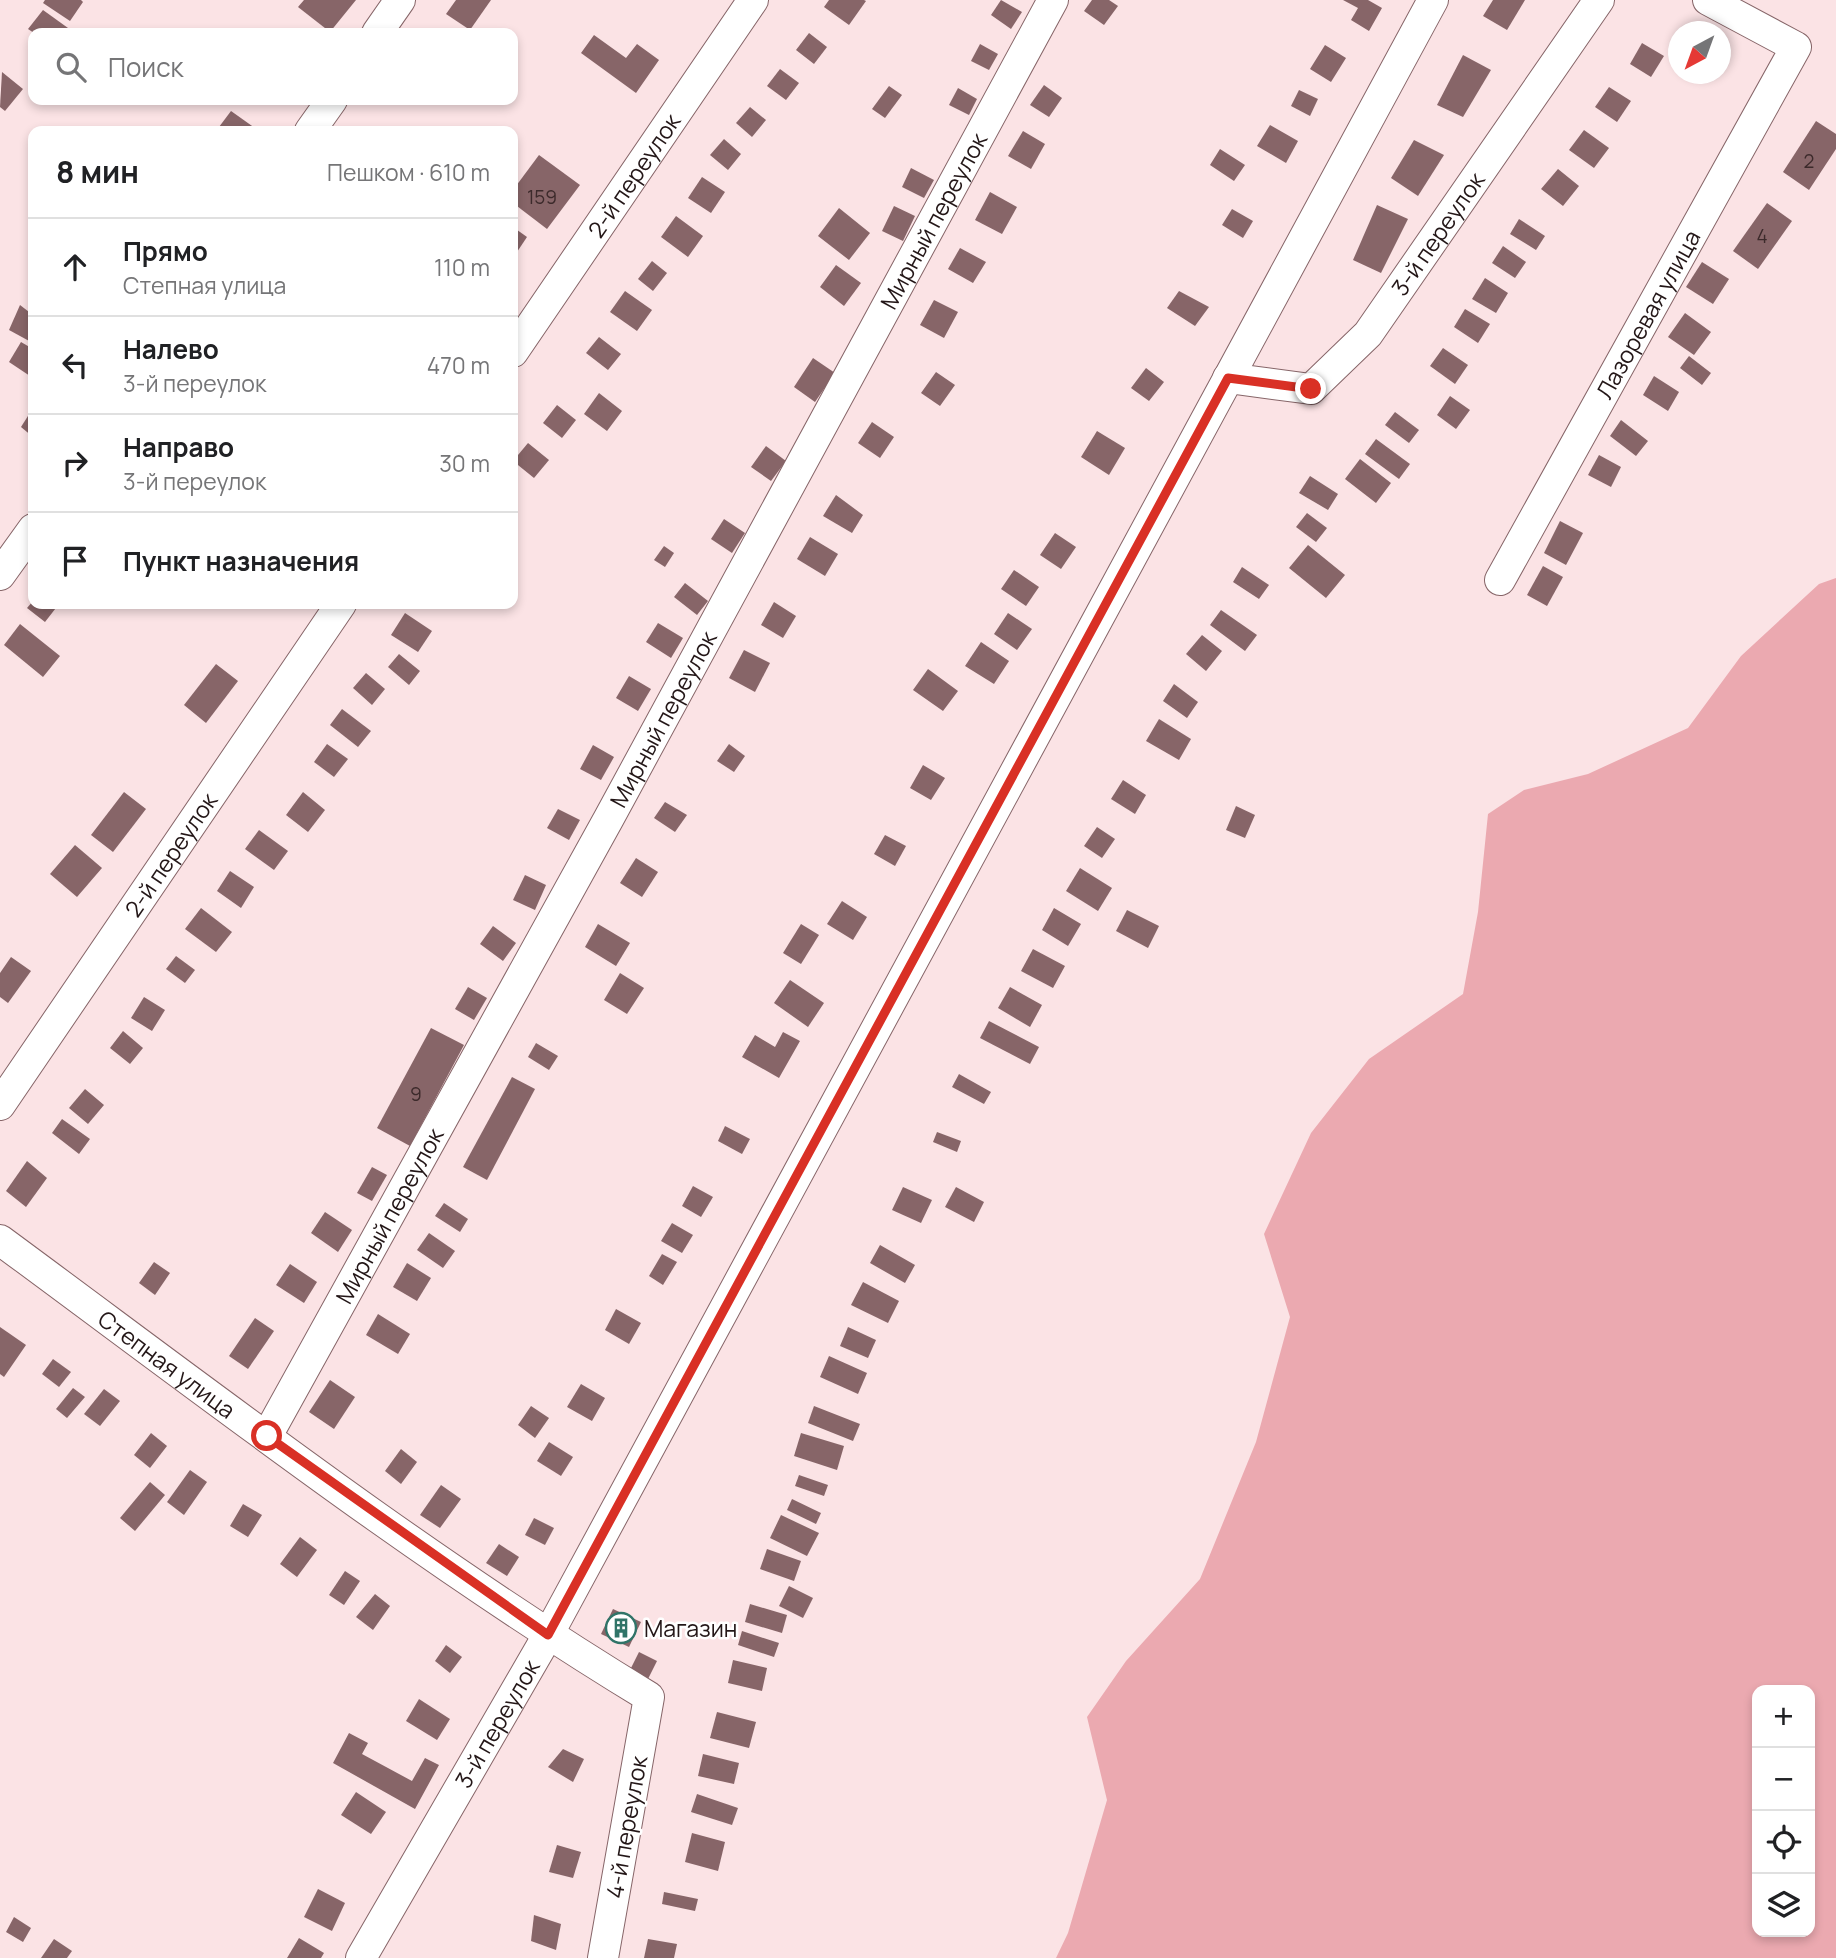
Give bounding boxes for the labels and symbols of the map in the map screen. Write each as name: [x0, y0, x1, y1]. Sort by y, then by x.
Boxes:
north arrow: [1668, 21, 1731, 84]
street label: 2-й переулок: [580, 106, 688, 244]
street label: Мирный переулок: [872, 126, 994, 314]
house number: 2: [1804, 148, 1814, 174]
street label: 3-й переулок: [1383, 165, 1492, 302]
house number: 159: [527, 184, 557, 210]
house number: 4: [1756, 223, 1768, 249]
street label: Лазоревая улица: [1588, 224, 1707, 404]
route end: [1295, 373, 1326, 404]
street label: Мирный переулок: [602, 625, 724, 813]
street label: 2-й переулок: [117, 786, 225, 923]
house number: 9: [410, 1081, 422, 1107]
street label: Мирный переулок: [328, 1121, 451, 1309]
street label: Степная улица: [92, 1302, 242, 1425]
route start: [251, 1420, 282, 1451]
building icon: Магазин: [604, 1611, 638, 1645]
place label: Магазин: [644, 1612, 737, 1644]
street label: 3-й переулок: [447, 1653, 547, 1794]
street label: 4-й переулок: [598, 1753, 654, 1901]

